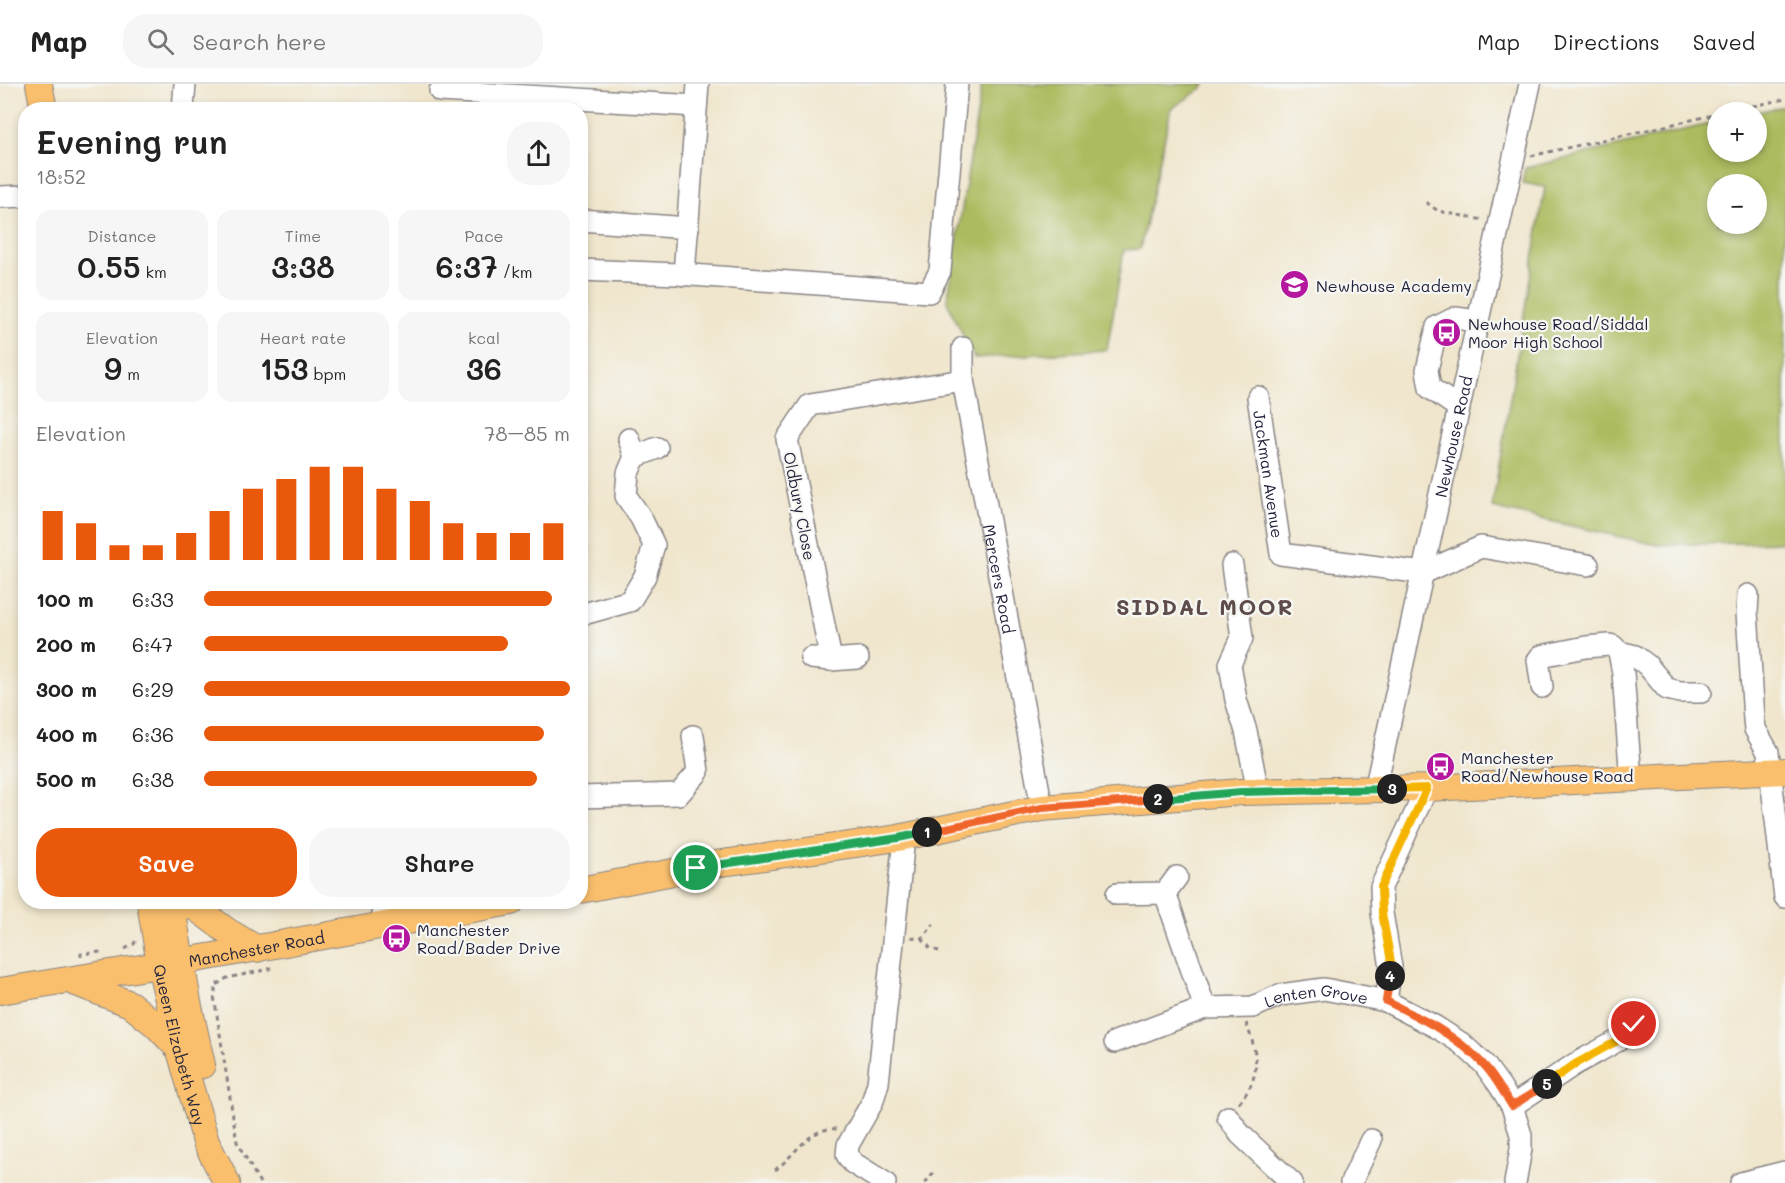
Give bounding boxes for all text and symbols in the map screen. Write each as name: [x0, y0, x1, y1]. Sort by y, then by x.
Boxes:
search box: [123, 14, 543, 68]
text: Map: [30, 23, 87, 59]
icon: search: [144, 25, 177, 58]
text: Search here: [192, 27, 326, 56]
text: Map: [1477, 28, 1520, 55]
text: Directions: [1553, 28, 1660, 55]
text: Saved: [1693, 28, 1755, 55]
map controls: [1707, 102, 1767, 234]
button: +: [1707, 102, 1767, 162]
text: Evening run: [36, 119, 228, 162]
button: share: [507, 122, 570, 185]
text: 18:52: [36, 163, 86, 189]
button: −: [1707, 174, 1767, 234]
text: Distance: [88, 225, 156, 246]
text: Time: [285, 225, 321, 246]
text: Pace: [464, 225, 504, 246]
text: 0.55: [77, 246, 140, 286]
text: 3:38: [271, 246, 335, 286]
text: 6:37: [436, 246, 498, 286]
text: km: [140, 261, 167, 282]
text: /km: [498, 261, 532, 282]
school or university icon: Newhouse Academy: [1279, 269, 1311, 301]
place label: Newhouse Academy: [1316, 275, 1472, 296]
place label: Newhouse Road/Siddal Moor High School: [1468, 313, 1649, 352]
bus stop icon: Newhouse Road/Siddal Moor High School: [1431, 316, 1463, 348]
text: Elevation: [86, 327, 158, 348]
text: Heart rate: [260, 327, 346, 348]
text: kcal: [468, 327, 500, 348]
text: 9: [104, 348, 122, 388]
text: 153: [260, 348, 308, 388]
text: 36: [466, 348, 502, 388]
text: m: [122, 363, 140, 384]
text: bpm: [308, 363, 346, 384]
street label: Newhouse Road: [1429, 374, 1476, 499]
street label: Jackman Avenue: [1250, 409, 1289, 539]
text: Elevation: [36, 420, 126, 446]
text: 78–85 m: [484, 420, 570, 446]
street label: Oldbury Close: [779, 450, 821, 562]
street label: Mercers Road: [979, 522, 1020, 635]
text: 100 m: [36, 586, 94, 612]
text: 6:33: [132, 586, 174, 612]
district label: SIDDAL MOOR: [1116, 592, 1294, 621]
text: 200 m: [36, 631, 96, 657]
text: 6:47: [132, 631, 173, 657]
text: 300 m: [36, 676, 97, 702]
text: 6:29: [132, 676, 173, 702]
text: 400 m: [36, 721, 97, 747]
text: 6:36: [132, 721, 174, 747]
place label: Manchester Road/Newhouse Road: [1461, 747, 1633, 786]
bus stop icon: Manchester Road/Newhouse Road: [1424, 750, 1456, 782]
text: 500 m: [36, 766, 96, 792]
text: 6:38: [132, 766, 174, 792]
pin: 3: [1377, 774, 1407, 804]
text: 3: [1387, 778, 1397, 799]
pin: 2: [1143, 784, 1173, 814]
text: 2: [1154, 788, 1162, 809]
pin: 1: [912, 817, 942, 847]
text: 1: [923, 821, 931, 842]
button: Save: [36, 828, 297, 897]
button: Share: [309, 828, 570, 897]
pin: [670, 842, 721, 893]
icon: arrive: [679, 851, 712, 884]
place label: Manchester Road/Bader Drive: [417, 919, 561, 958]
bus stop icon: Manchester Road/Bader Drive: [380, 922, 412, 954]
street label: Manchester Road: [187, 926, 326, 971]
pin: 4: [1375, 961, 1405, 991]
street label: Queen Elizabeth Way: [150, 962, 211, 1128]
text: 4: [1385, 965, 1395, 986]
street label: Lenten Grove: [1260, 978, 1370, 1011]
pin: [1608, 998, 1659, 1049]
icon: check: [1617, 1007, 1650, 1040]
pin: 5: [1532, 1069, 1562, 1099]
text: 5: [1542, 1073, 1552, 1094]

